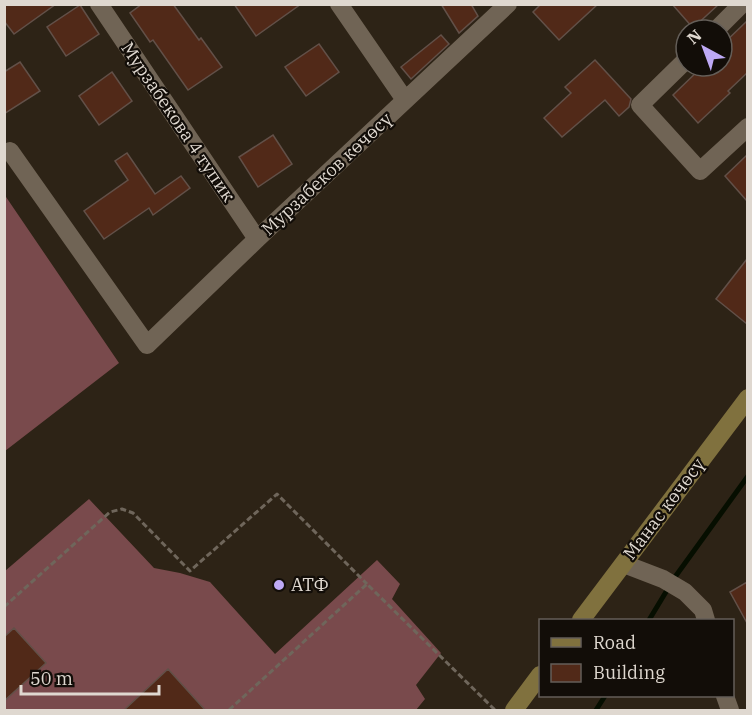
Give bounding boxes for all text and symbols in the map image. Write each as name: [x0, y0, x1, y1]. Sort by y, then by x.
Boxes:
north arrow: [674, 18, 734, 78]
text: N: [683, 25, 705, 48]
street label: Мурзабекова 4 тупик: [116, 37, 241, 206]
street label: Мурзабеков көчөсү: [257, 107, 397, 240]
street label: Манас көчөсү: [618, 453, 710, 564]
place label: АТФ: [291, 573, 329, 596]
marker: АТФ: [272, 578, 286, 592]
legend: [539, 619, 734, 697]
text: Road: [593, 631, 636, 654]
scale bar: [21, 658, 159, 696]
text: Building: [593, 661, 665, 684]
text: 50 m: [30, 667, 73, 690]

